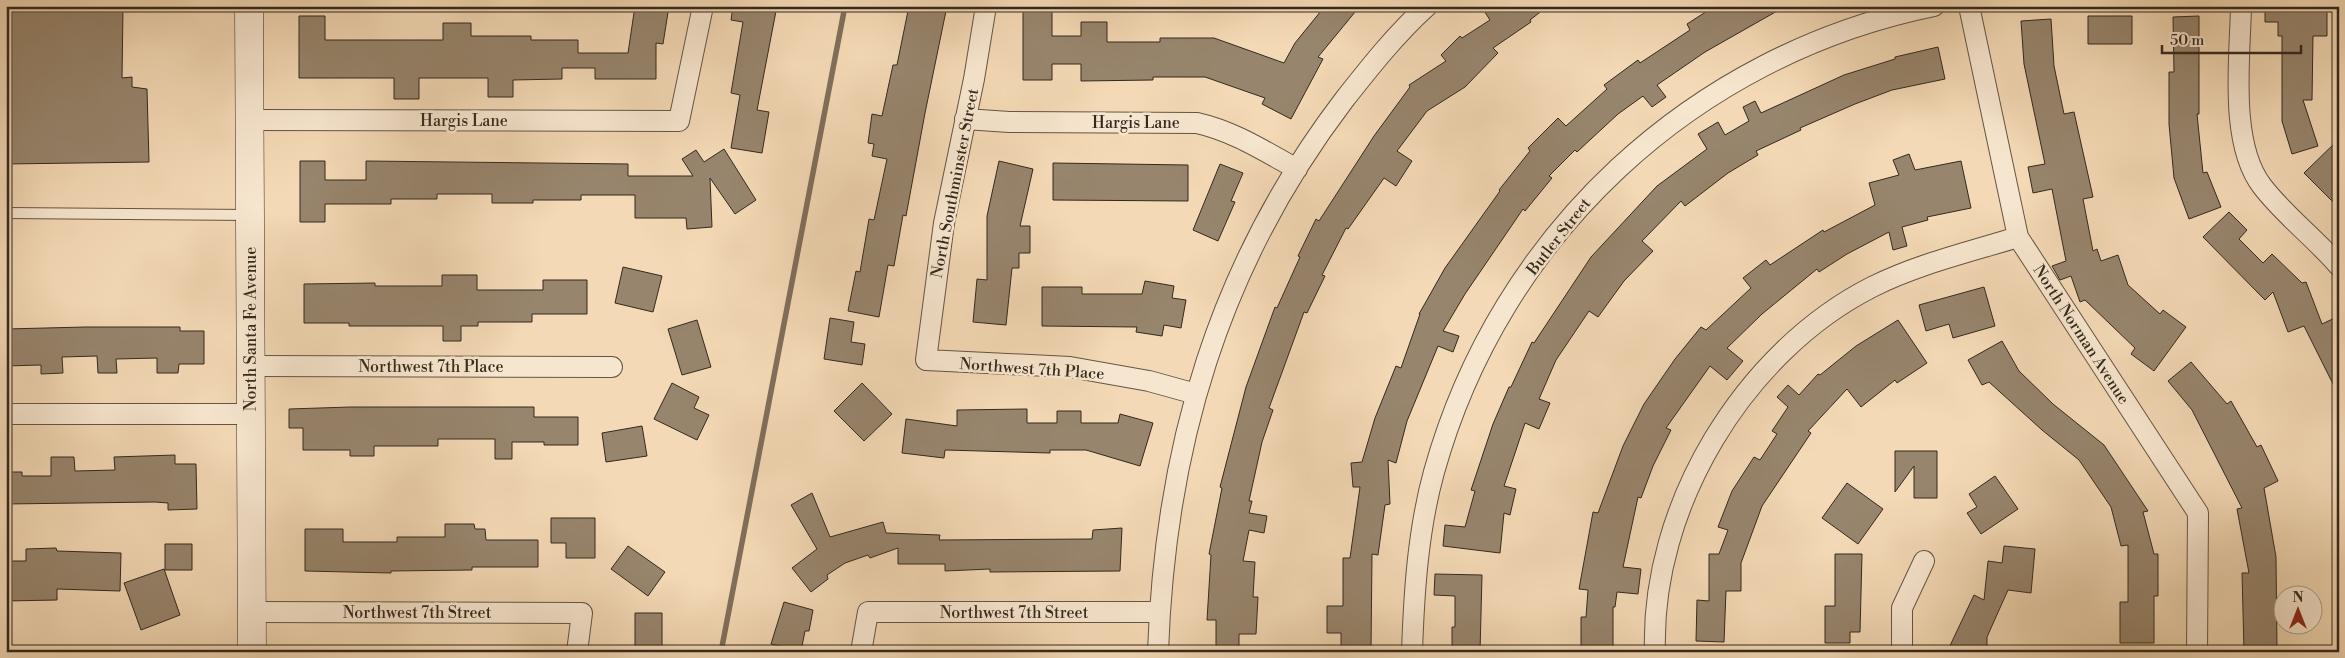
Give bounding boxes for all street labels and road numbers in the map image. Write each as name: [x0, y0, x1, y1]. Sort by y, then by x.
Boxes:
street label: North Southminster Street: [927, 86, 983, 280]
street label: Hargis Lane: [420, 111, 508, 131]
street label: Hargis Lane: [1092, 113, 1180, 133]
street label: Butler Street: [1522, 194, 1595, 280]
street label: North Santa Fe Avenue: [241, 247, 261, 411]
street label: North Norman Avenue: [2029, 261, 2134, 408]
street label: Northwest 7th Place: [959, 354, 1105, 384]
street label: Northwest 7th Place: [358, 357, 504, 377]
street label: Northwest 7th Street: [343, 603, 492, 623]
street label: Northwest 7th Street: [940, 603, 1089, 623]

